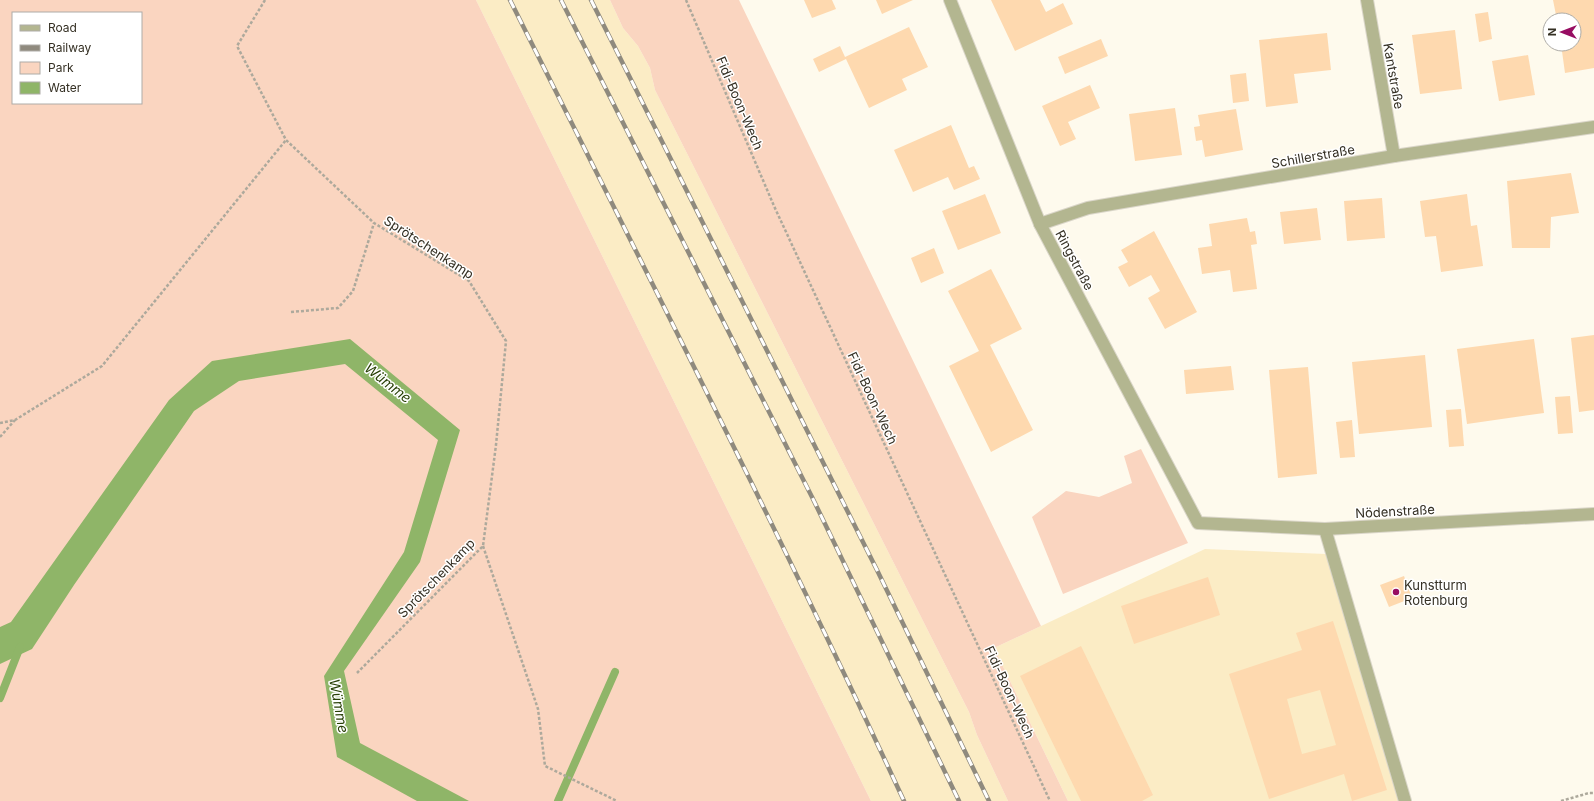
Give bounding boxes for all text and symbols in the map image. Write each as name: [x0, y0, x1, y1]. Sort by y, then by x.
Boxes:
legend: [12, 12, 142, 104]
north arrow: [1542, 12, 1582, 52]
text: Road: [48, 20, 77, 35]
text: N: [1545, 28, 1559, 36]
text: Railway: [48, 40, 92, 55]
street label: Kantstraße: [1380, 42, 1408, 110]
street label: Fidi-Boon-Wech: [713, 54, 767, 152]
text: Park: [48, 60, 74, 75]
text: Water: [48, 80, 82, 95]
street label: Schillerstraße: [1270, 141, 1356, 171]
street label: Sprötschenkamp: [381, 212, 477, 282]
street label: Ringstraße: [1052, 227, 1098, 293]
street label: Fidi-Boon-Wech: [845, 349, 901, 447]
water label: Wümme: [362, 359, 415, 406]
street label: Nödenstraße: [1355, 501, 1435, 521]
street label: Sprötschenkamp: [394, 535, 478, 621]
place label: Kunstturm Rotenburg: [1404, 577, 1468, 608]
marker: Kunstturm Rotenburg: [1391, 587, 1401, 597]
street label: Fidi-Boon-Wech: [982, 643, 1038, 741]
water label: Wümme: [326, 678, 353, 734]

